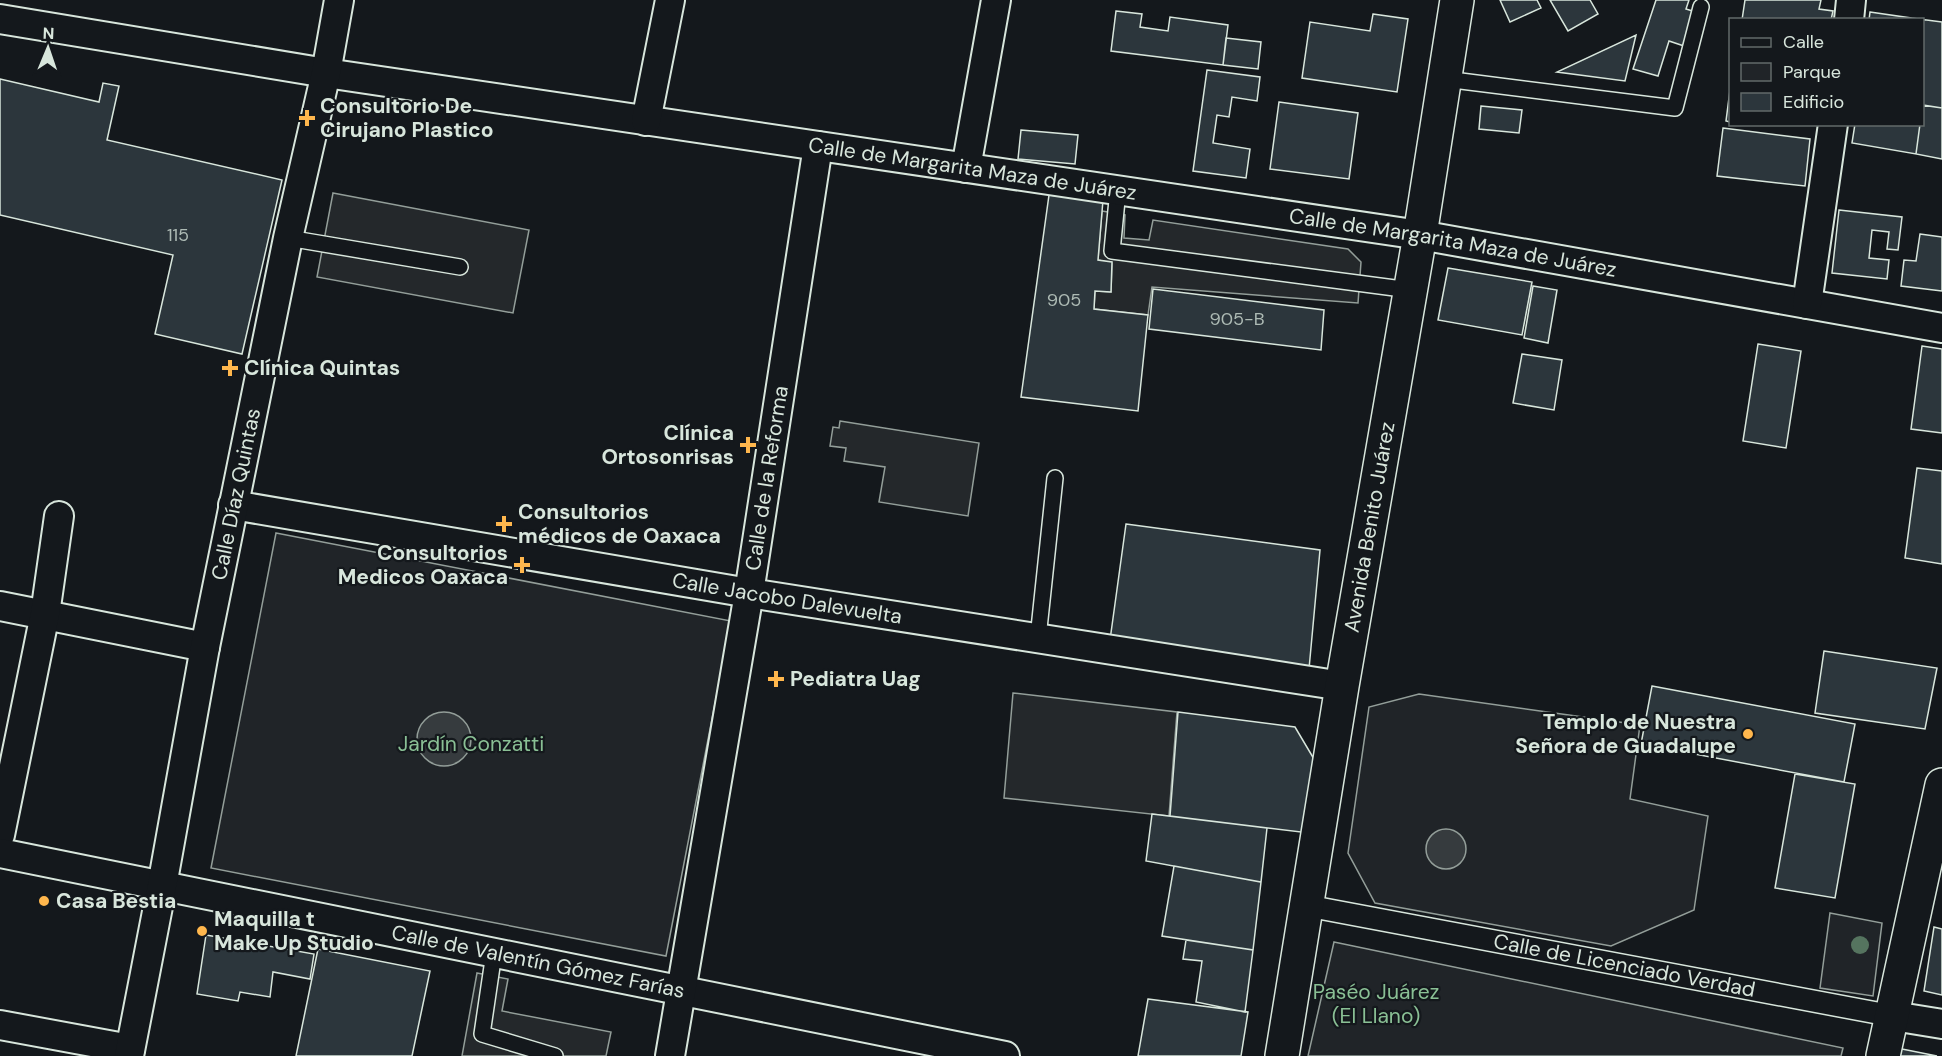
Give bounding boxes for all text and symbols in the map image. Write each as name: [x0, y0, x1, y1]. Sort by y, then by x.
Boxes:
north arrow: [18, 18, 78, 78]
legend: [1729, 18, 1924, 126]
text: N: [42, 23, 55, 44]
text: Calle: [1783, 30, 1824, 54]
text: Parque: [1783, 60, 1841, 84]
text: Edificio: [1783, 90, 1844, 114]
place label: Consultorio De Cirujano Plastico: [320, 92, 494, 144]
marker: Consultorio De Cirujano Plastico: [298, 109, 316, 127]
street label: Calle de Margarita Maza de Juárez: [807, 131, 1138, 207]
street label: Calle de Margarita Maza de Juárez: [1287, 202, 1619, 284]
house number: 115: [167, 223, 189, 247]
house number: 905: [1047, 288, 1081, 312]
house number: 905-B: [1209, 307, 1265, 331]
place label: Clínica Quintas: [244, 354, 400, 382]
marker: Clínica Quintas: [221, 359, 239, 377]
street label: Calle de la Reforma: [739, 384, 795, 572]
street label: Calle Díaz Quintas: [205, 406, 267, 583]
place label: Clínica Ortosonrisas: [601, 419, 734, 471]
street label: Avenida Benito Juárez: [1337, 420, 1401, 635]
marker: Clínica Ortosonrisas: [739, 436, 757, 454]
place label: Consultorios médicos de Oaxaca: [518, 498, 721, 550]
marker: Consultorios médicos de Oaxaca: [495, 515, 513, 533]
place label: Consultorios Medicos Oaxaca: [338, 539, 508, 591]
marker: Consultorios Medicos Oaxaca: [513, 556, 531, 574]
street label: Calle Jacobo Dalevuelta: [670, 566, 904, 631]
place label: Pediatra Uag: [790, 665, 921, 693]
marker: Pediatra Uag: [767, 670, 785, 688]
place label: Templo de Nuestra Señora de Guadalupe: [1515, 708, 1736, 760]
marker: Templo de Nuestra Señora de Guadalupe: [1741, 727, 1755, 741]
park label: Jardín Conzatti: [398, 730, 544, 758]
place label: Casa Bestia: [56, 887, 176, 915]
marker: Casa Bestia: [37, 894, 51, 908]
place label: Maquilla t Make Up Studio: [214, 905, 374, 957]
street label: Calle de Valentín Gómez Farías: [389, 918, 687, 1005]
marker: Maquilla t Make Up Studio: [195, 924, 209, 938]
street label: Calle de Licenciado Verdad: [1491, 927, 1758, 1004]
park label: Paséo Juárez (El Llano): [1313, 978, 1439, 1030]

